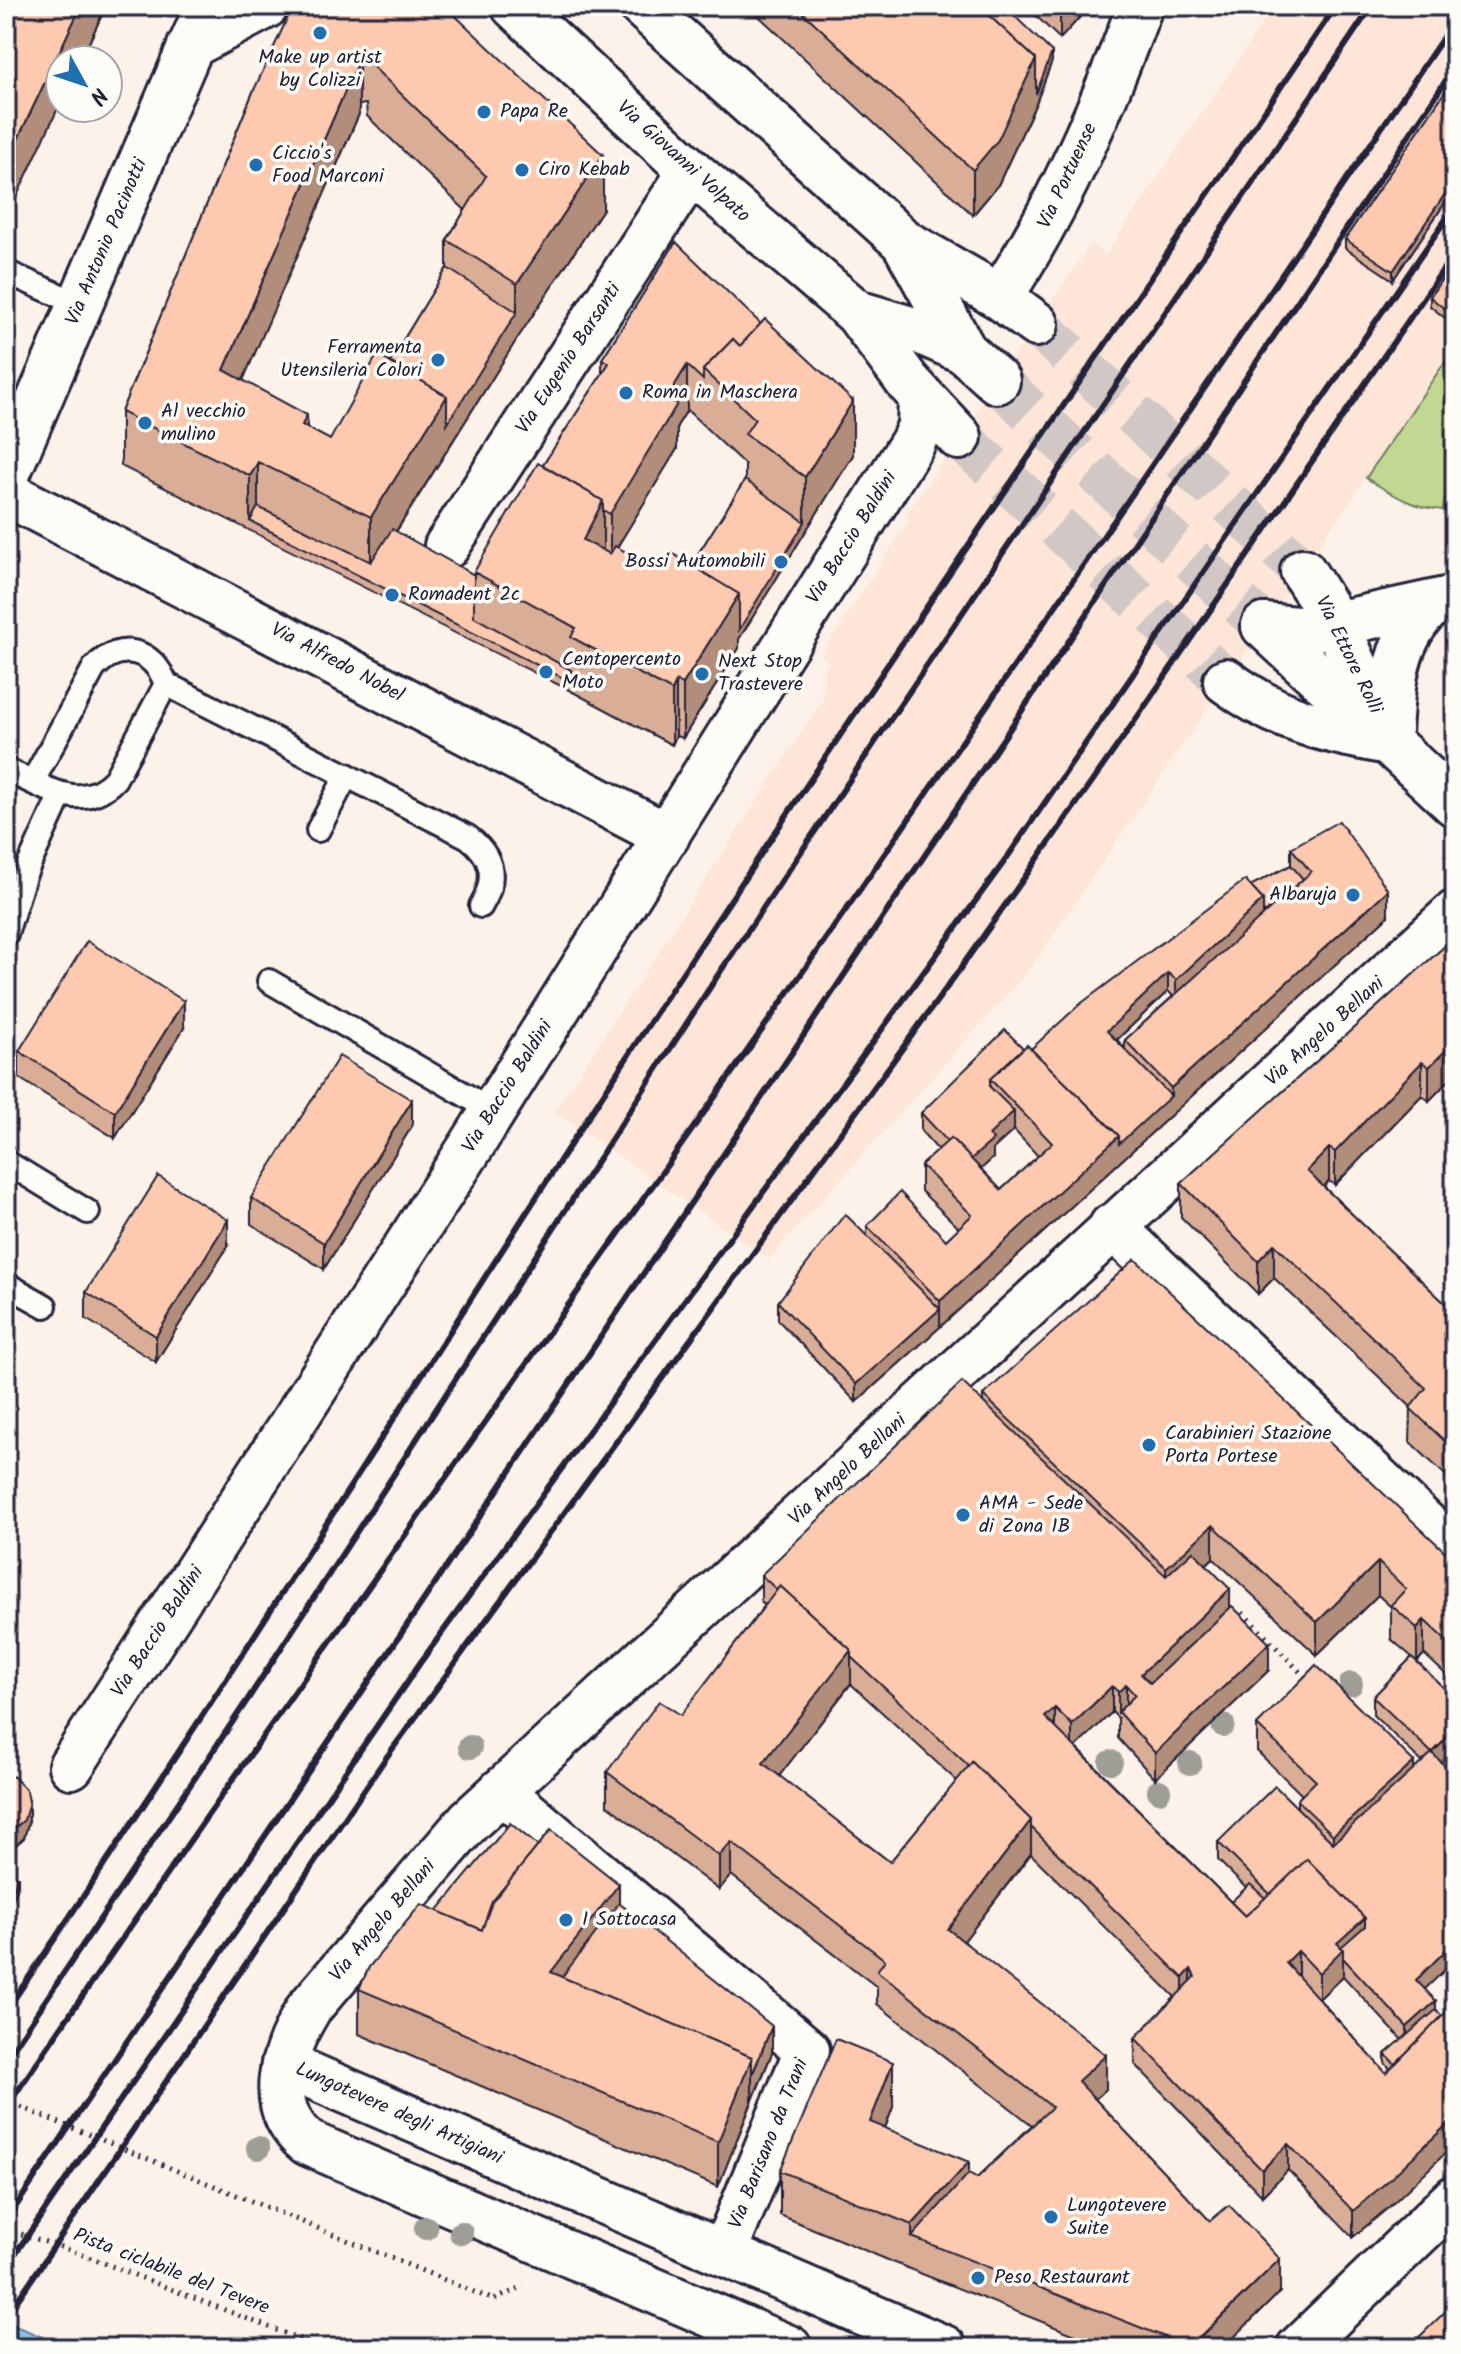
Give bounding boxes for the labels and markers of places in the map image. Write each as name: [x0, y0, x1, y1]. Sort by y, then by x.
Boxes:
marker: Make up artist by Colizzi: [311, 24, 329, 42]
place label: Make up artist by Colizzi: [258, 42, 382, 97]
place label: Papa Re: [500, 96, 568, 128]
marker: Papa Re: [475, 103, 493, 121]
place label: Ciccio's Food Marconi: [272, 138, 385, 193]
place label: Ciro Kebab: [538, 154, 630, 186]
marker: Ciccio's Food Marconi: [247, 156, 265, 174]
marker: Ciro Kebab: [513, 161, 531, 179]
place label: Ferramenta Utensileria Colori: [280, 332, 423, 387]
marker: Ferramenta Utensileria Colori: [429, 351, 447, 369]
place label: Roma in Maschera: [642, 377, 798, 409]
marker: Roma in Maschera: [617, 384, 635, 402]
place label: Al vecchio mulino: [161, 396, 246, 451]
marker: Al vecchio mulino: [136, 414, 154, 432]
place label: Bossi Automobili: [625, 546, 766, 578]
marker: Bossi Automobili: [772, 553, 790, 571]
place label: Romadent 2c: [408, 579, 520, 611]
marker: Romadent 2c: [383, 586, 401, 604]
place label: Centopercento Moto: [562, 644, 681, 699]
place label: Next Stop Trastevere: [718, 646, 803, 701]
marker: Centopercento Moto: [537, 663, 555, 681]
marker: Next Stop Trastevere: [693, 665, 711, 683]
place label: Albaruja: [1269, 879, 1337, 911]
marker: Albaruja: [1344, 886, 1362, 904]
place label: Carabinieri Stazione Porta Portese: [1165, 1418, 1331, 1473]
marker: Carabinieri Stazione Porta Portese: [1140, 1436, 1158, 1454]
place label: AMA - Sede di Zona 1B: [979, 1488, 1083, 1543]
marker: AMA - Sede di Zona 1B: [954, 1506, 972, 1524]
place label: I Sottocasa: [582, 1904, 677, 1936]
marker: I Sottocasa: [557, 1911, 575, 1929]
place label: Lungotevere Suite: [1067, 2190, 1167, 2245]
marker: Lungotevere Suite: [1042, 2208, 1060, 2226]
place label: Peso Restaurant: [994, 2262, 1130, 2294]
marker: Peso Restaurant: [969, 2269, 987, 2287]

